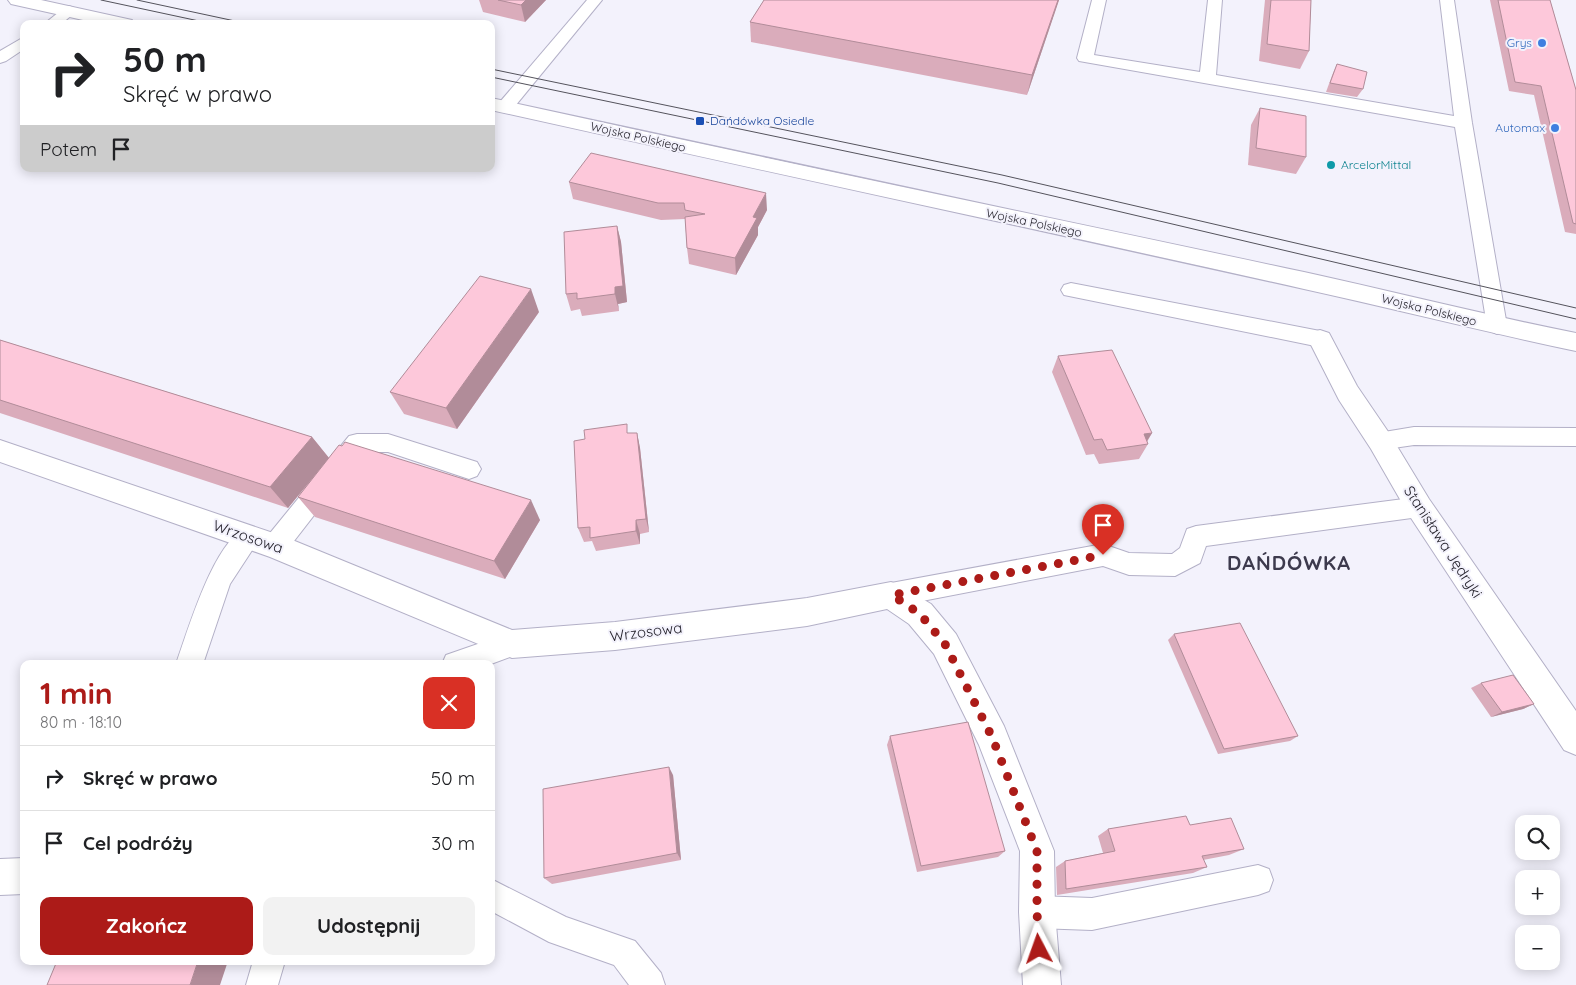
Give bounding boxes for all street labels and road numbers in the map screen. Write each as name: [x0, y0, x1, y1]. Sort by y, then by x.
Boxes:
street label: Wojska Polskiego: [589, 118, 687, 155]
street label: Wojska Polskiego: [985, 205, 1083, 240]
street label: Wojska Polskiego: [1380, 290, 1478, 329]
street label: Stanisława Jędryki: [1400, 482, 1487, 601]
street label: Wrzosowa: [211, 516, 286, 557]
street label: Wrzosowa: [609, 618, 683, 645]

